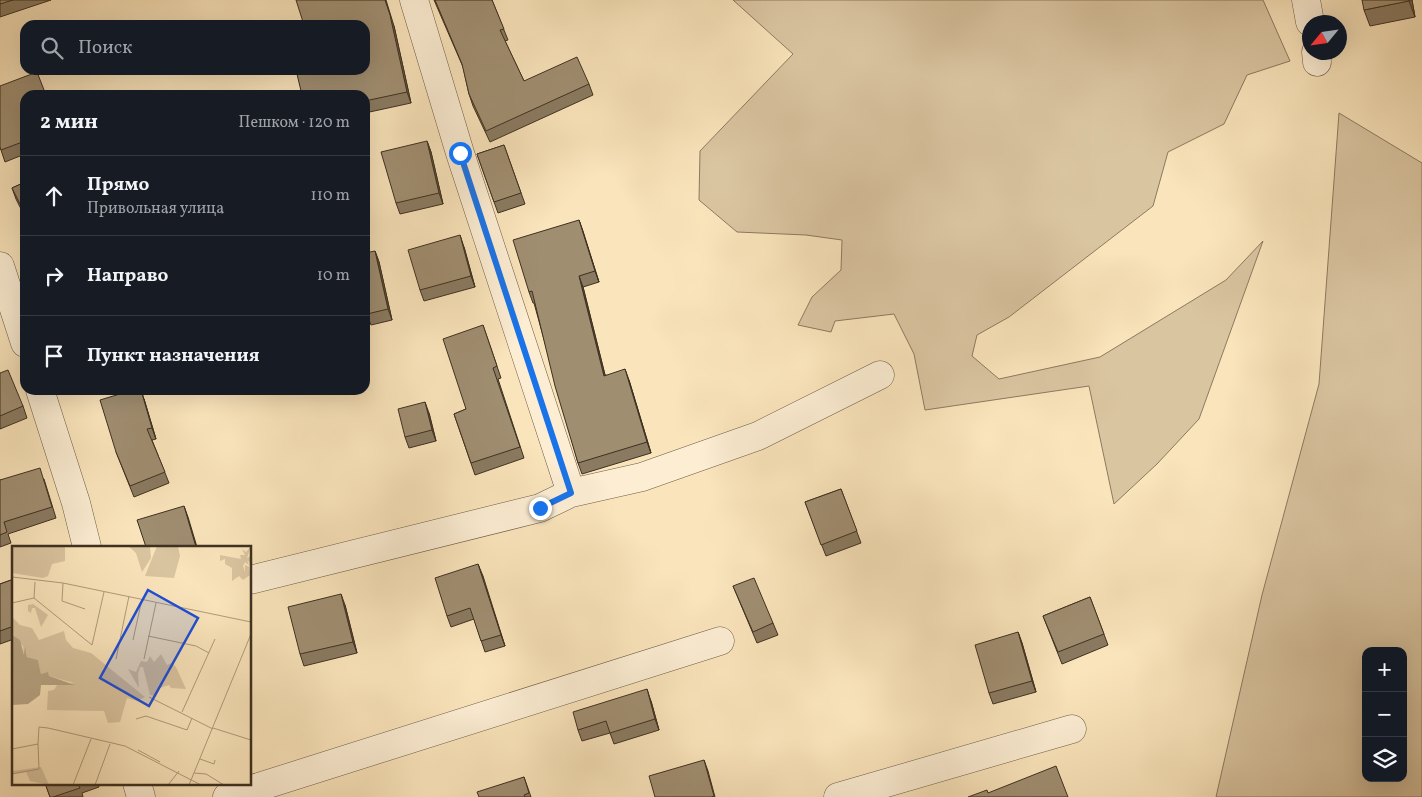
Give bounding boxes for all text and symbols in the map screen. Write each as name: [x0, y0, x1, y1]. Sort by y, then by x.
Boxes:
north arrow: [1302, 15, 1347, 60]
search box: [20, 20, 370, 75]
icon: search: [38, 34, 66, 62]
text: Поиск: [78, 35, 132, 61]
text: 2 мин: [40, 108, 98, 137]
text: Пешком · 120 m: [239, 112, 350, 134]
route start: [449, 142, 472, 165]
text: Прямо: [87, 172, 149, 198]
icon: ahead: [40, 182, 68, 210]
text: 110 m: [311, 185, 350, 207]
text: Привольная улица: [87, 198, 224, 220]
icon: right: [40, 262, 68, 290]
text: Направо: [87, 263, 169, 289]
text: 10 m: [317, 265, 350, 287]
icon: arrive: [40, 342, 68, 370]
text: Пункт назначения: [87, 343, 260, 369]
route end: [529, 497, 552, 520]
inset map: [12, 546, 251, 784]
map controls: [1362, 647, 1407, 782]
button: +: [1362, 647, 1407, 692]
button: −: [1362, 692, 1407, 737]
button: layers: [1362, 737, 1407, 782]

